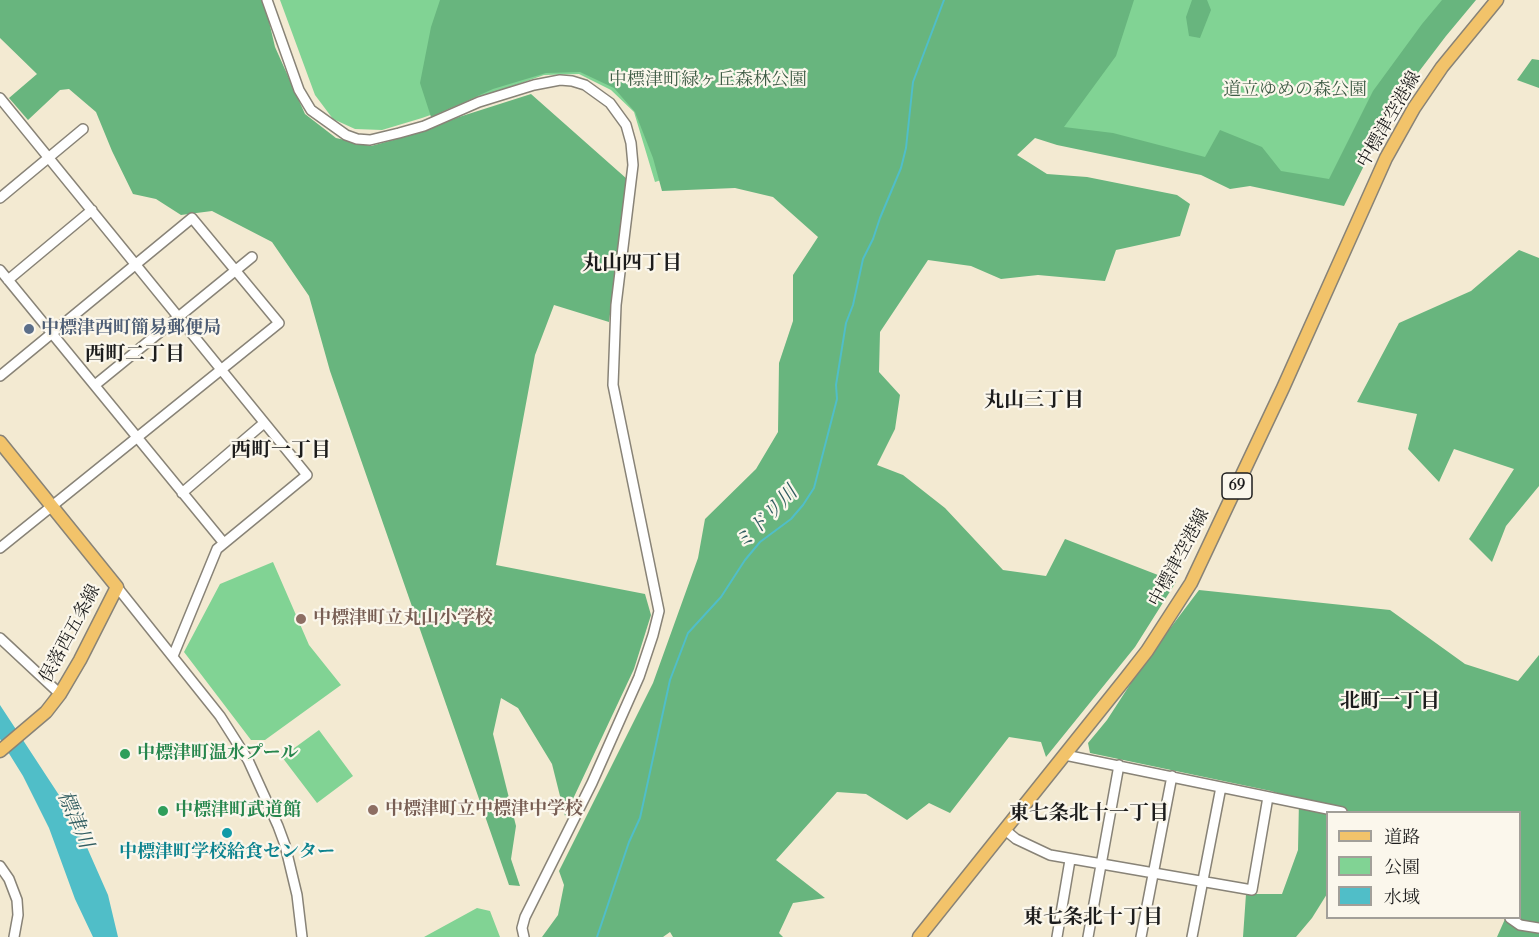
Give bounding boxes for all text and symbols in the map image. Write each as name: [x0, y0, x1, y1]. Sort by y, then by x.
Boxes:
street label: 中標津空港線: [1354, 68, 1426, 172]
park label: 中標津町緑ヶ丘森林公園: [609, 70, 807, 92]
park label: 道立ゆめの森公園: [1223, 80, 1367, 102]
district label: 丸山四丁目: [582, 252, 682, 276]
place label: 中標津西町簡易郵便局: [41, 318, 221, 340]
marker: 中標津西町簡易郵便局: [22, 322, 36, 336]
district label: 西町二丁目: [85, 343, 185, 367]
district label: 丸山三丁目: [984, 389, 1084, 413]
district label: 西町一丁目: [231, 439, 331, 463]
road number: 69: [1222, 473, 1252, 499]
water label: ミドリ川: [731, 482, 803, 556]
street label: 中標津空港線: [1145, 505, 1215, 611]
street label: 俣落西五条線: [36, 581, 106, 687]
place label: 中標津町立丸山小学校: [313, 608, 493, 630]
marker: 中標津町立丸山小学校: [294, 612, 308, 626]
district label: 北町一丁目: [1340, 690, 1440, 714]
place label: 中標津町温水プール: [137, 743, 298, 765]
marker: 中標津町温水プール: [118, 747, 132, 761]
water label: 標津川: [51, 788, 97, 852]
place label: 中標津町立中標津中学校: [385, 799, 583, 821]
place label: 中標津町武道館: [175, 800, 301, 822]
district label: 東七条北十一丁目: [1009, 802, 1169, 826]
marker: 中標津町立中標津中学校: [366, 803, 380, 817]
marker: 中標津町武道館: [156, 804, 170, 818]
legend: [1326, 811, 1521, 919]
text: 道路: [1384, 825, 1420, 850]
marker: 中標津町学校給食センター: [220, 826, 234, 840]
place label: 中標津町学校給食センター: [119, 842, 335, 864]
text: 公園: [1384, 855, 1420, 880]
text: 水域: [1384, 885, 1420, 910]
district label: 東七条北十丁目: [1023, 906, 1163, 930]

